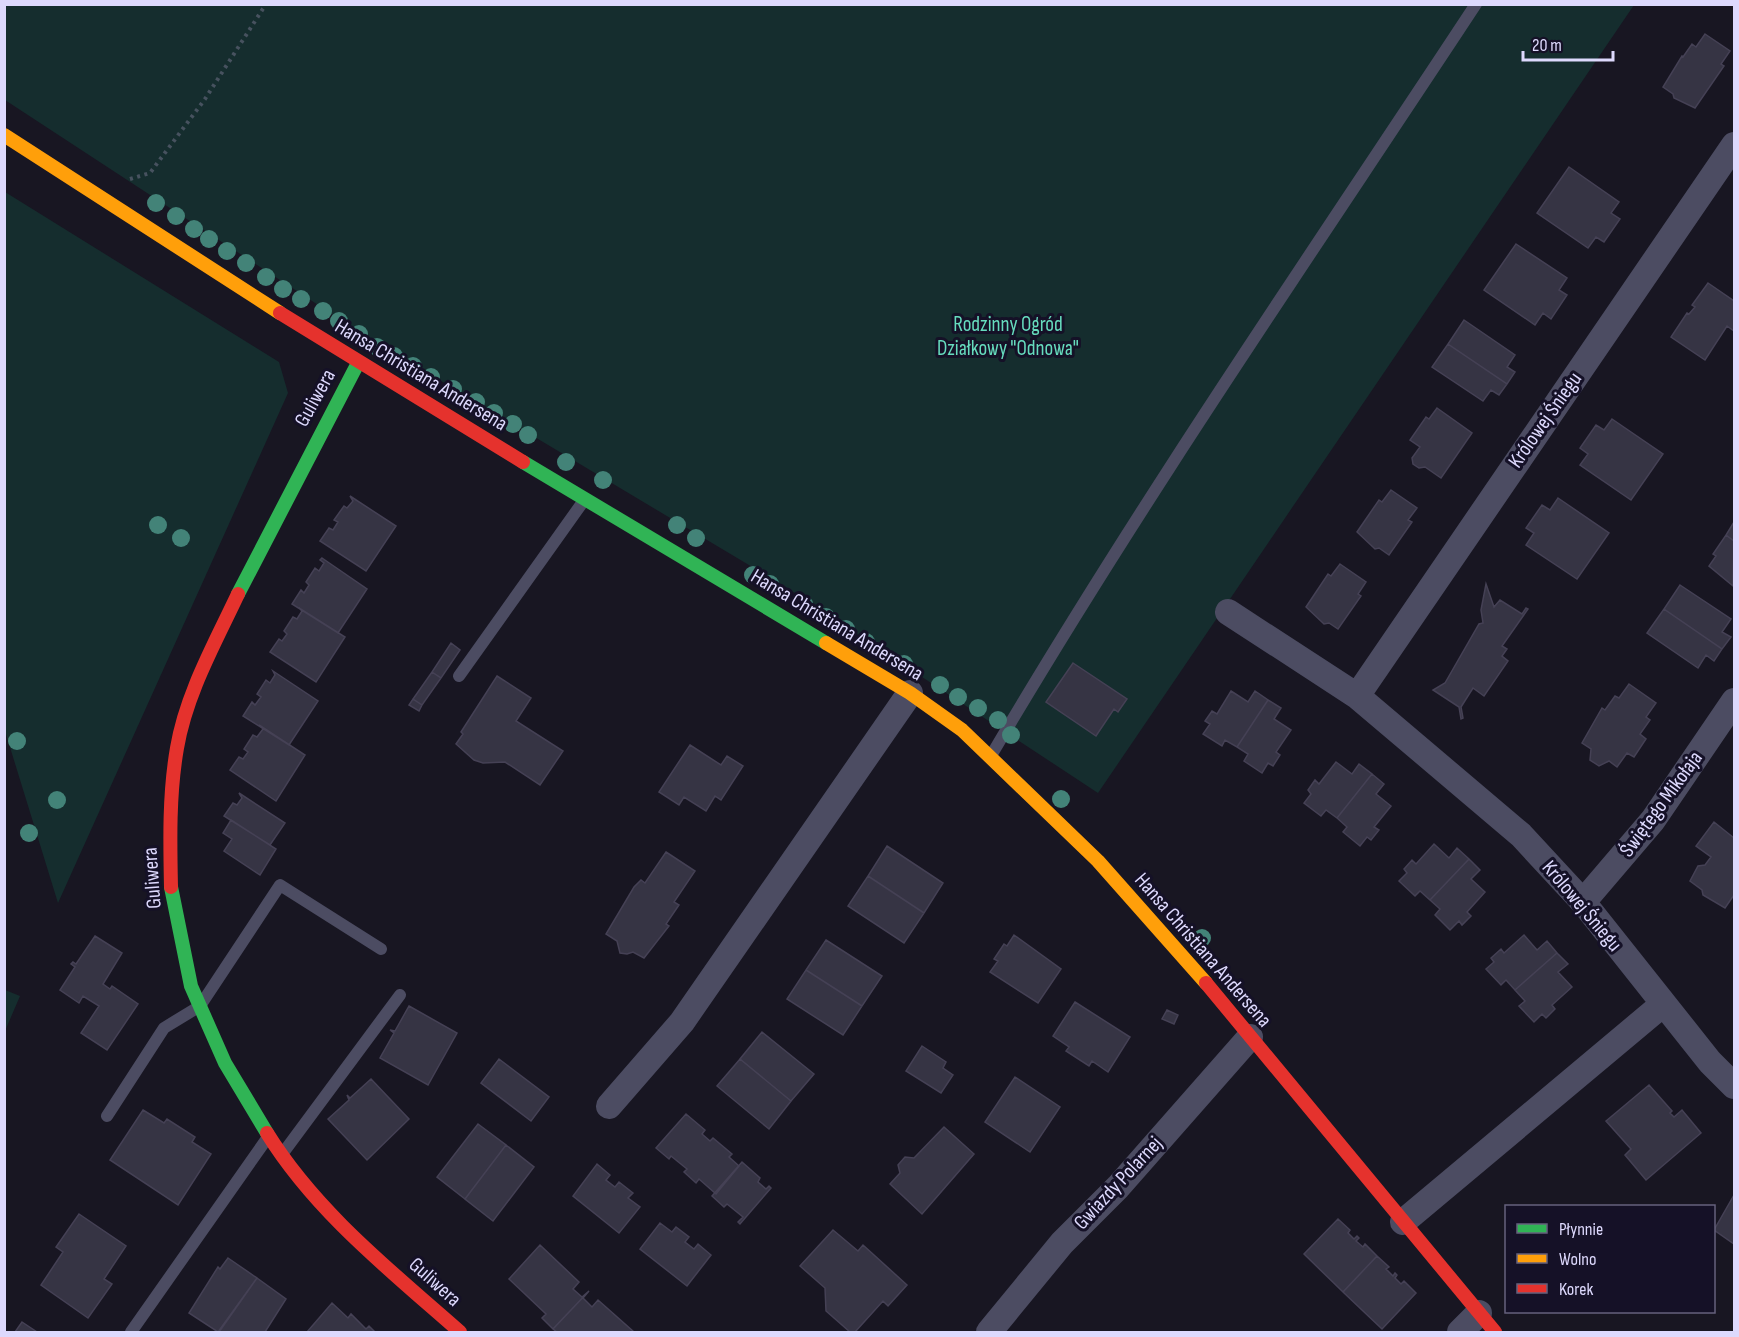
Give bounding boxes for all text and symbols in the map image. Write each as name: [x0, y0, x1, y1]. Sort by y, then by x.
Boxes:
scale bar: [1523, 24, 1613, 62]
text: 20 m: [1532, 35, 1562, 56]
park label: Rodzinny Ogród Działkowy "Odnowa": [937, 312, 1079, 361]
street label: Hansa Christiana Andersena: [330, 314, 512, 436]
street label: Guliwera: [289, 365, 341, 431]
street label: Królowej Śniegu: [1503, 367, 1587, 473]
street label: Hansa Christiana Andersena: [746, 564, 928, 686]
street label: Świętego Mikołaja: [1614, 746, 1708, 862]
street label: Guliwera: [137, 846, 167, 910]
street label: Królowej Śniegu: [1537, 855, 1627, 957]
street label: Hansa Christiana Andersena: [1129, 868, 1277, 1032]
street label: Gwiazdy Polarnej: [1069, 1131, 1167, 1235]
legend: [1505, 1205, 1715, 1313]
text: Płynnie: [1559, 1219, 1603, 1240]
text: Wolno: [1559, 1249, 1596, 1270]
street label: Guliwera: [404, 1252, 466, 1312]
text: Korek: [1559, 1279, 1593, 1300]

